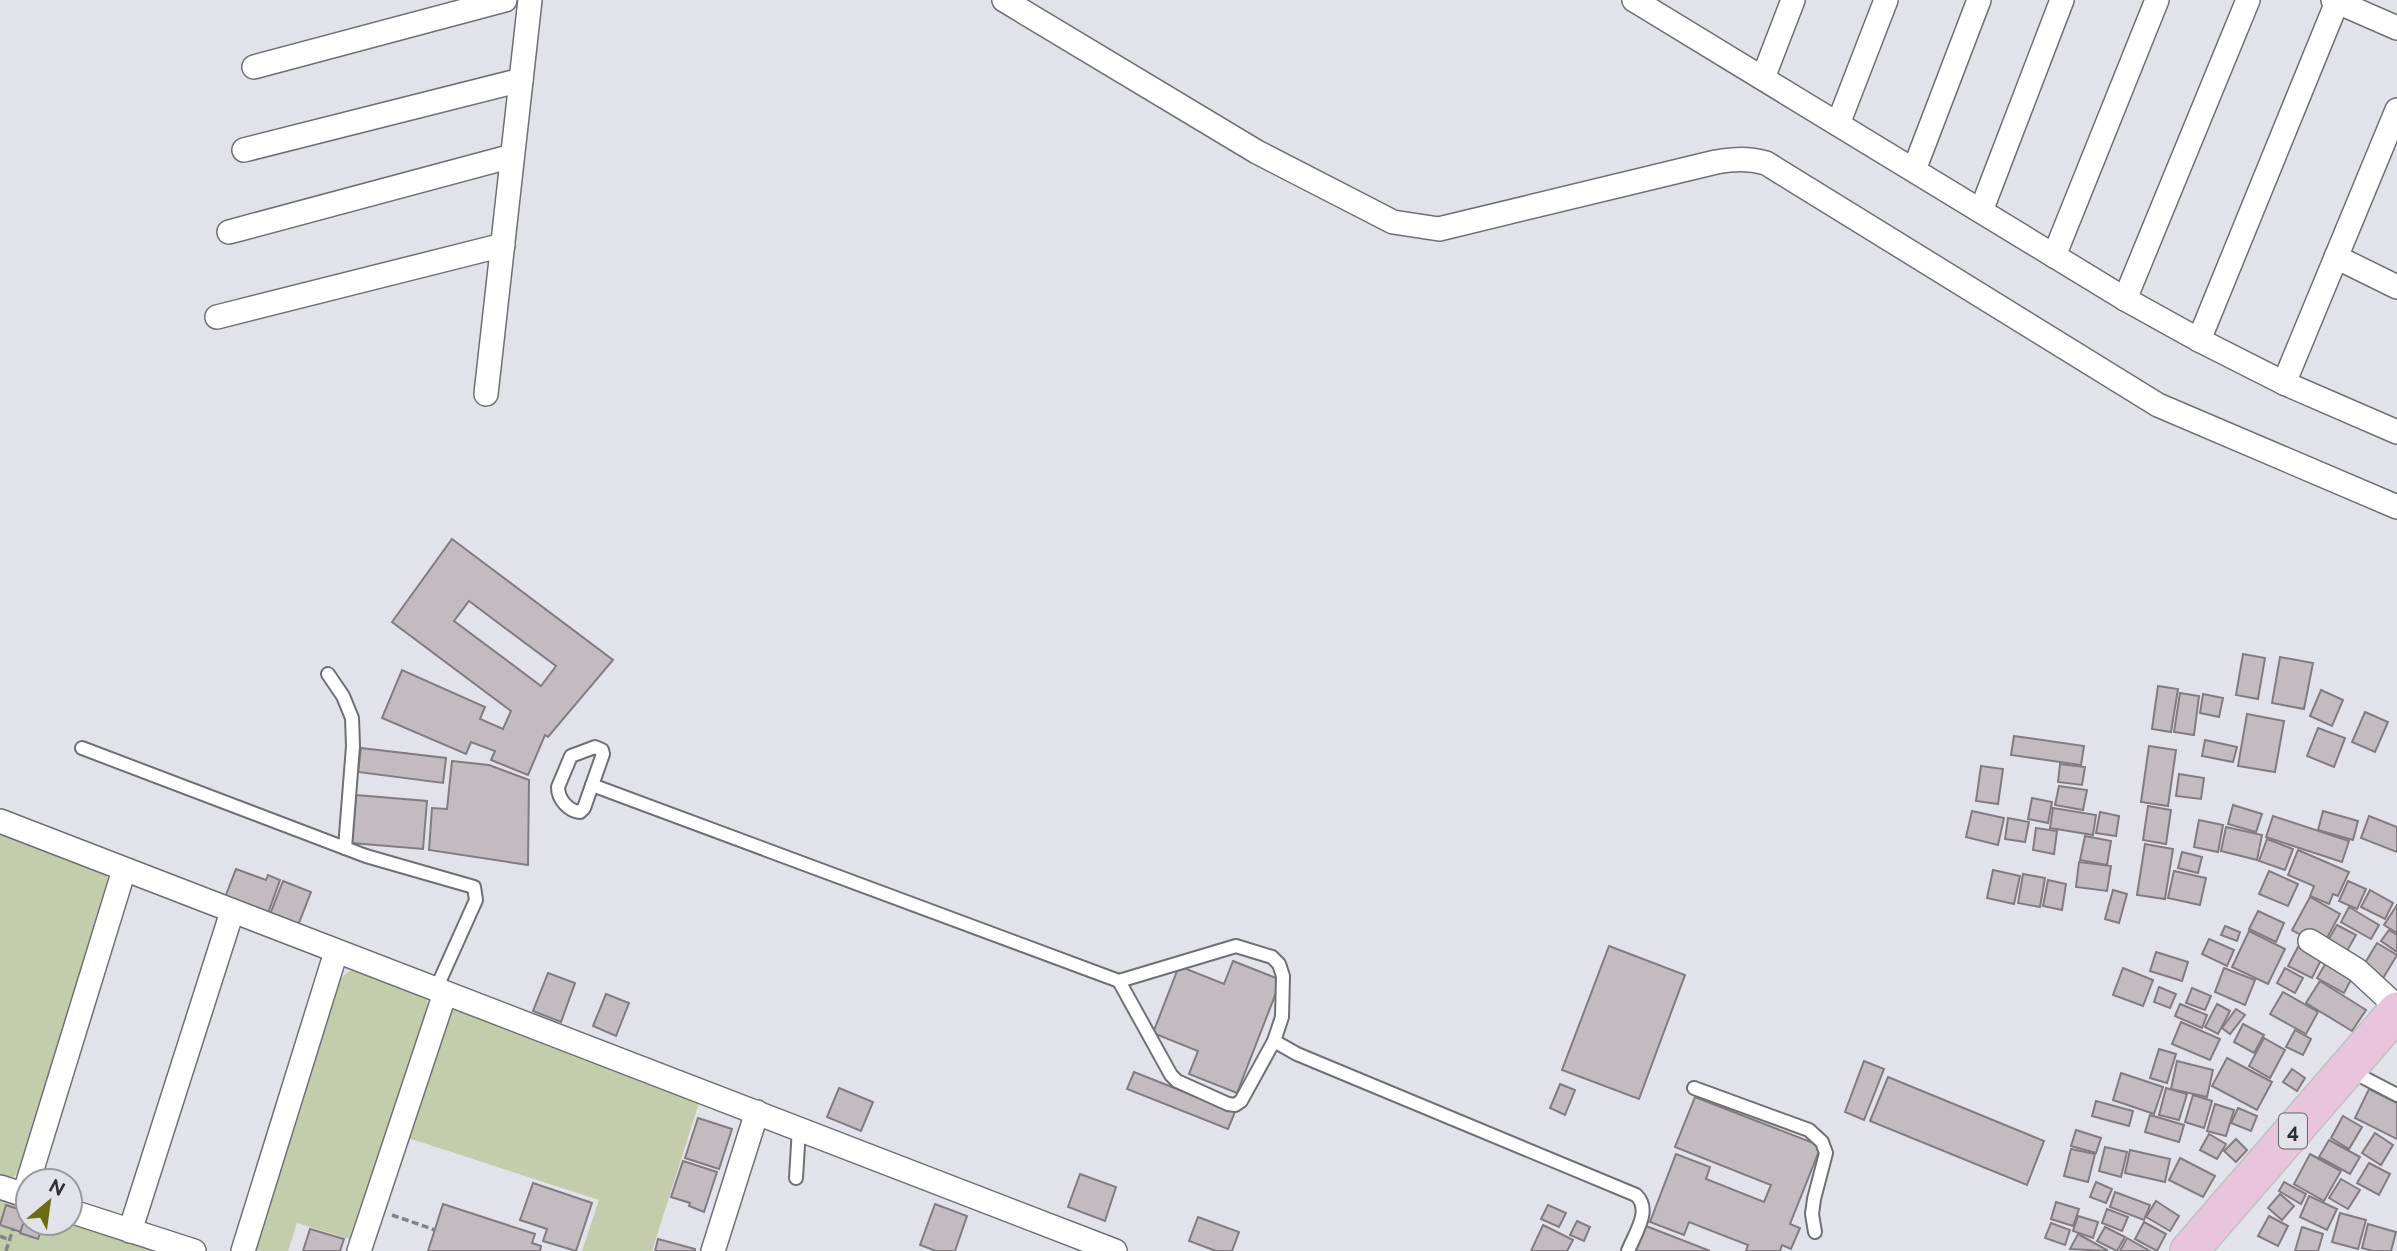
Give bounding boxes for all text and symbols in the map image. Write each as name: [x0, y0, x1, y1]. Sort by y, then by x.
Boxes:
road number: 4: [2279, 1114, 2307, 1148]
north arrow: [14, 1167, 84, 1237]
text: N: [46, 1174, 69, 1200]

